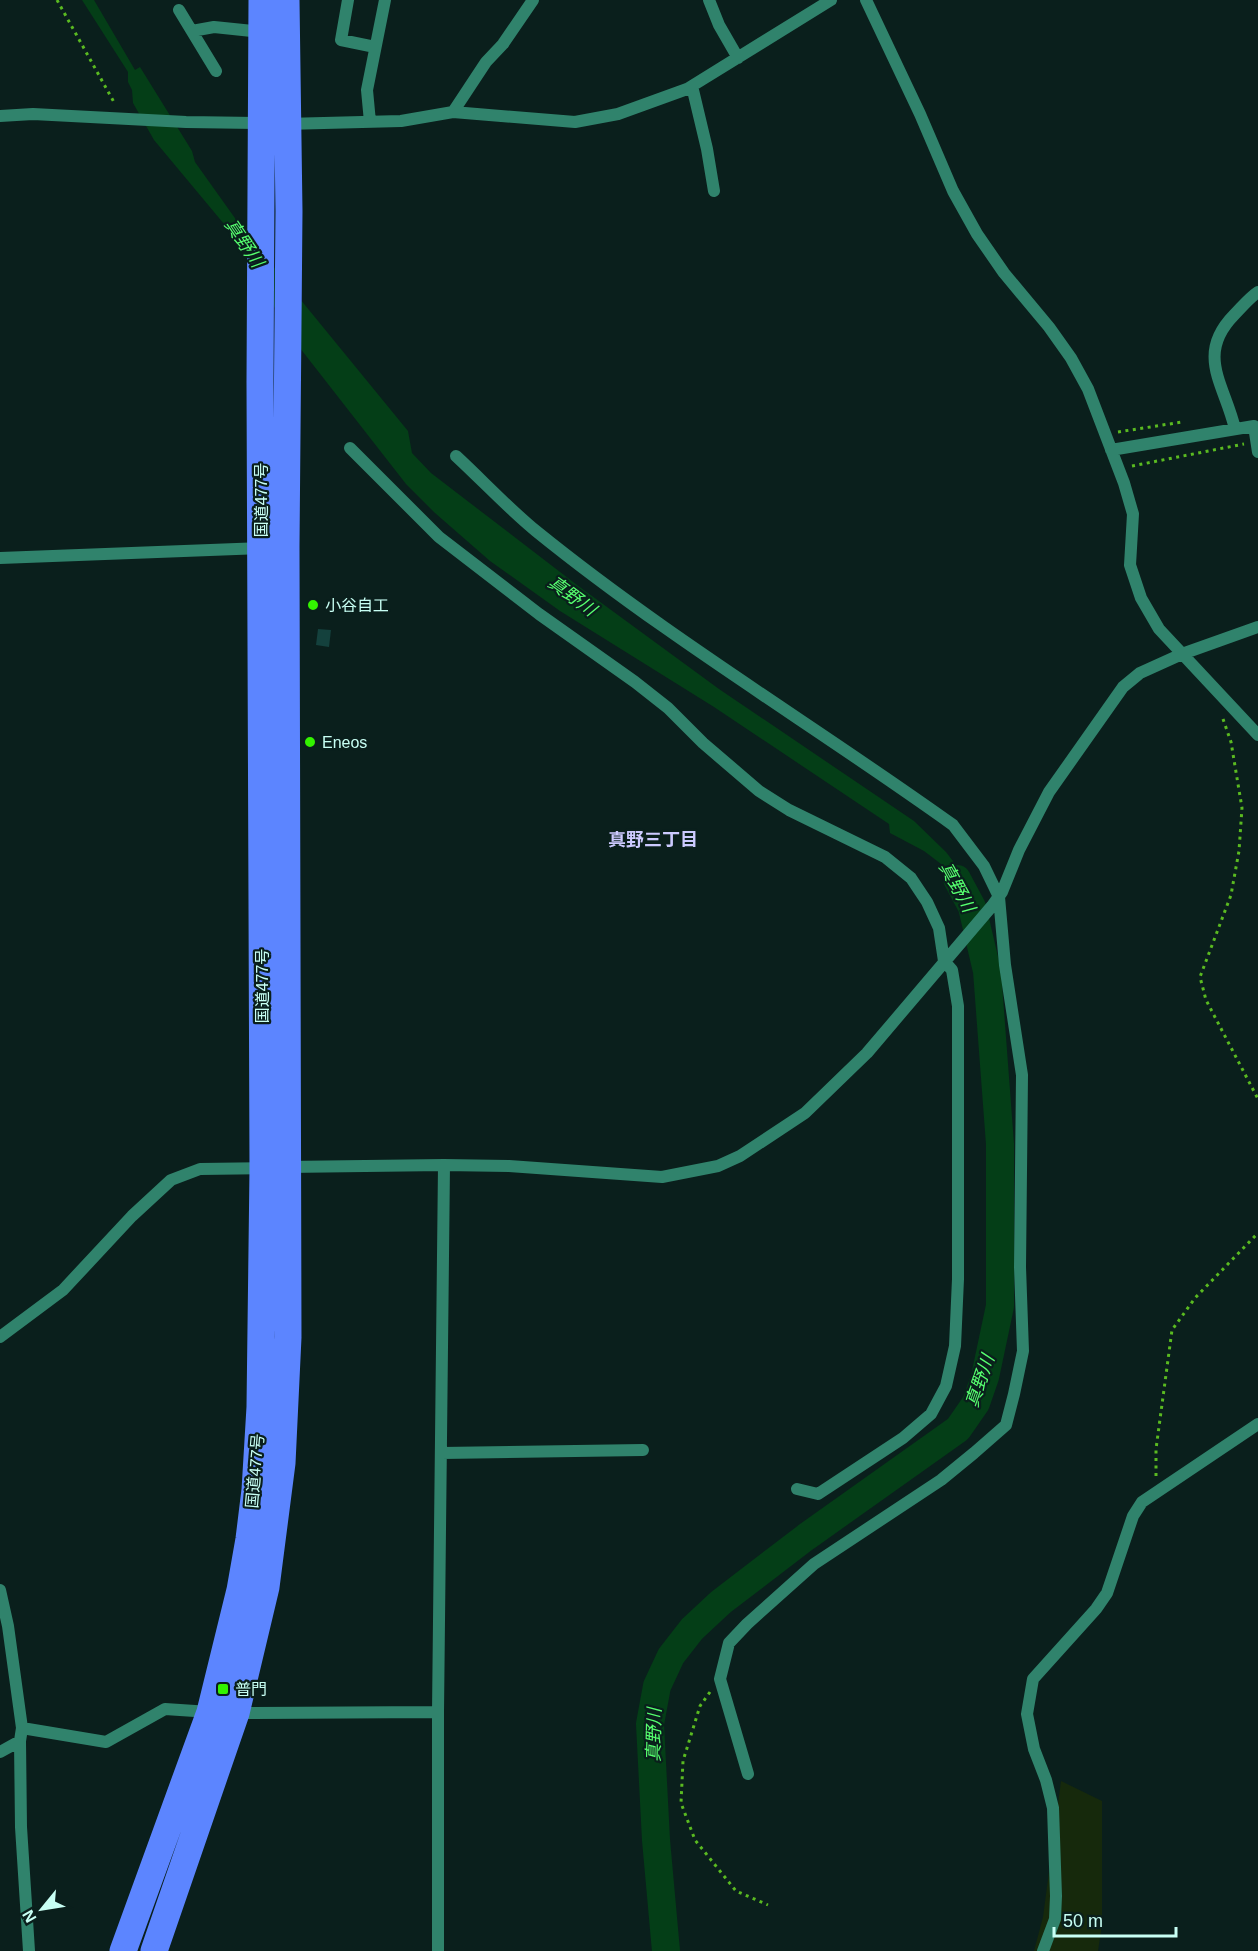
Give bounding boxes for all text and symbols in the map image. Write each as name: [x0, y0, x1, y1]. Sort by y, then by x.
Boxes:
water label: 真野川: [221, 215, 269, 273]
street label: 国道477号: [253, 463, 270, 537]
water label: 真野川: [544, 572, 601, 621]
place label: 小谷自工: [325, 597, 389, 614]
marker: 小谷自工: [306, 598, 320, 612]
place label: Eneos: [322, 734, 367, 751]
marker: Eneos: [303, 735, 317, 749]
district label: 真野三丁目: [608, 830, 698, 850]
water label: 真野川: [935, 859, 980, 917]
street label: 国道477号: [254, 949, 271, 1023]
water label: 真野川: [962, 1350, 999, 1410]
street label: 国道477号: [243, 1433, 267, 1509]
place label: 普門: [235, 1681, 267, 1698]
marker: 普門: [216, 1682, 230, 1696]
water label: 真野川: [644, 1706, 665, 1762]
north arrow: [12, 1879, 72, 1939]
scale bar: [1054, 1900, 1176, 1938]
text: N: [19, 1907, 40, 1926]
text: 50 m: [1063, 1911, 1103, 1931]

